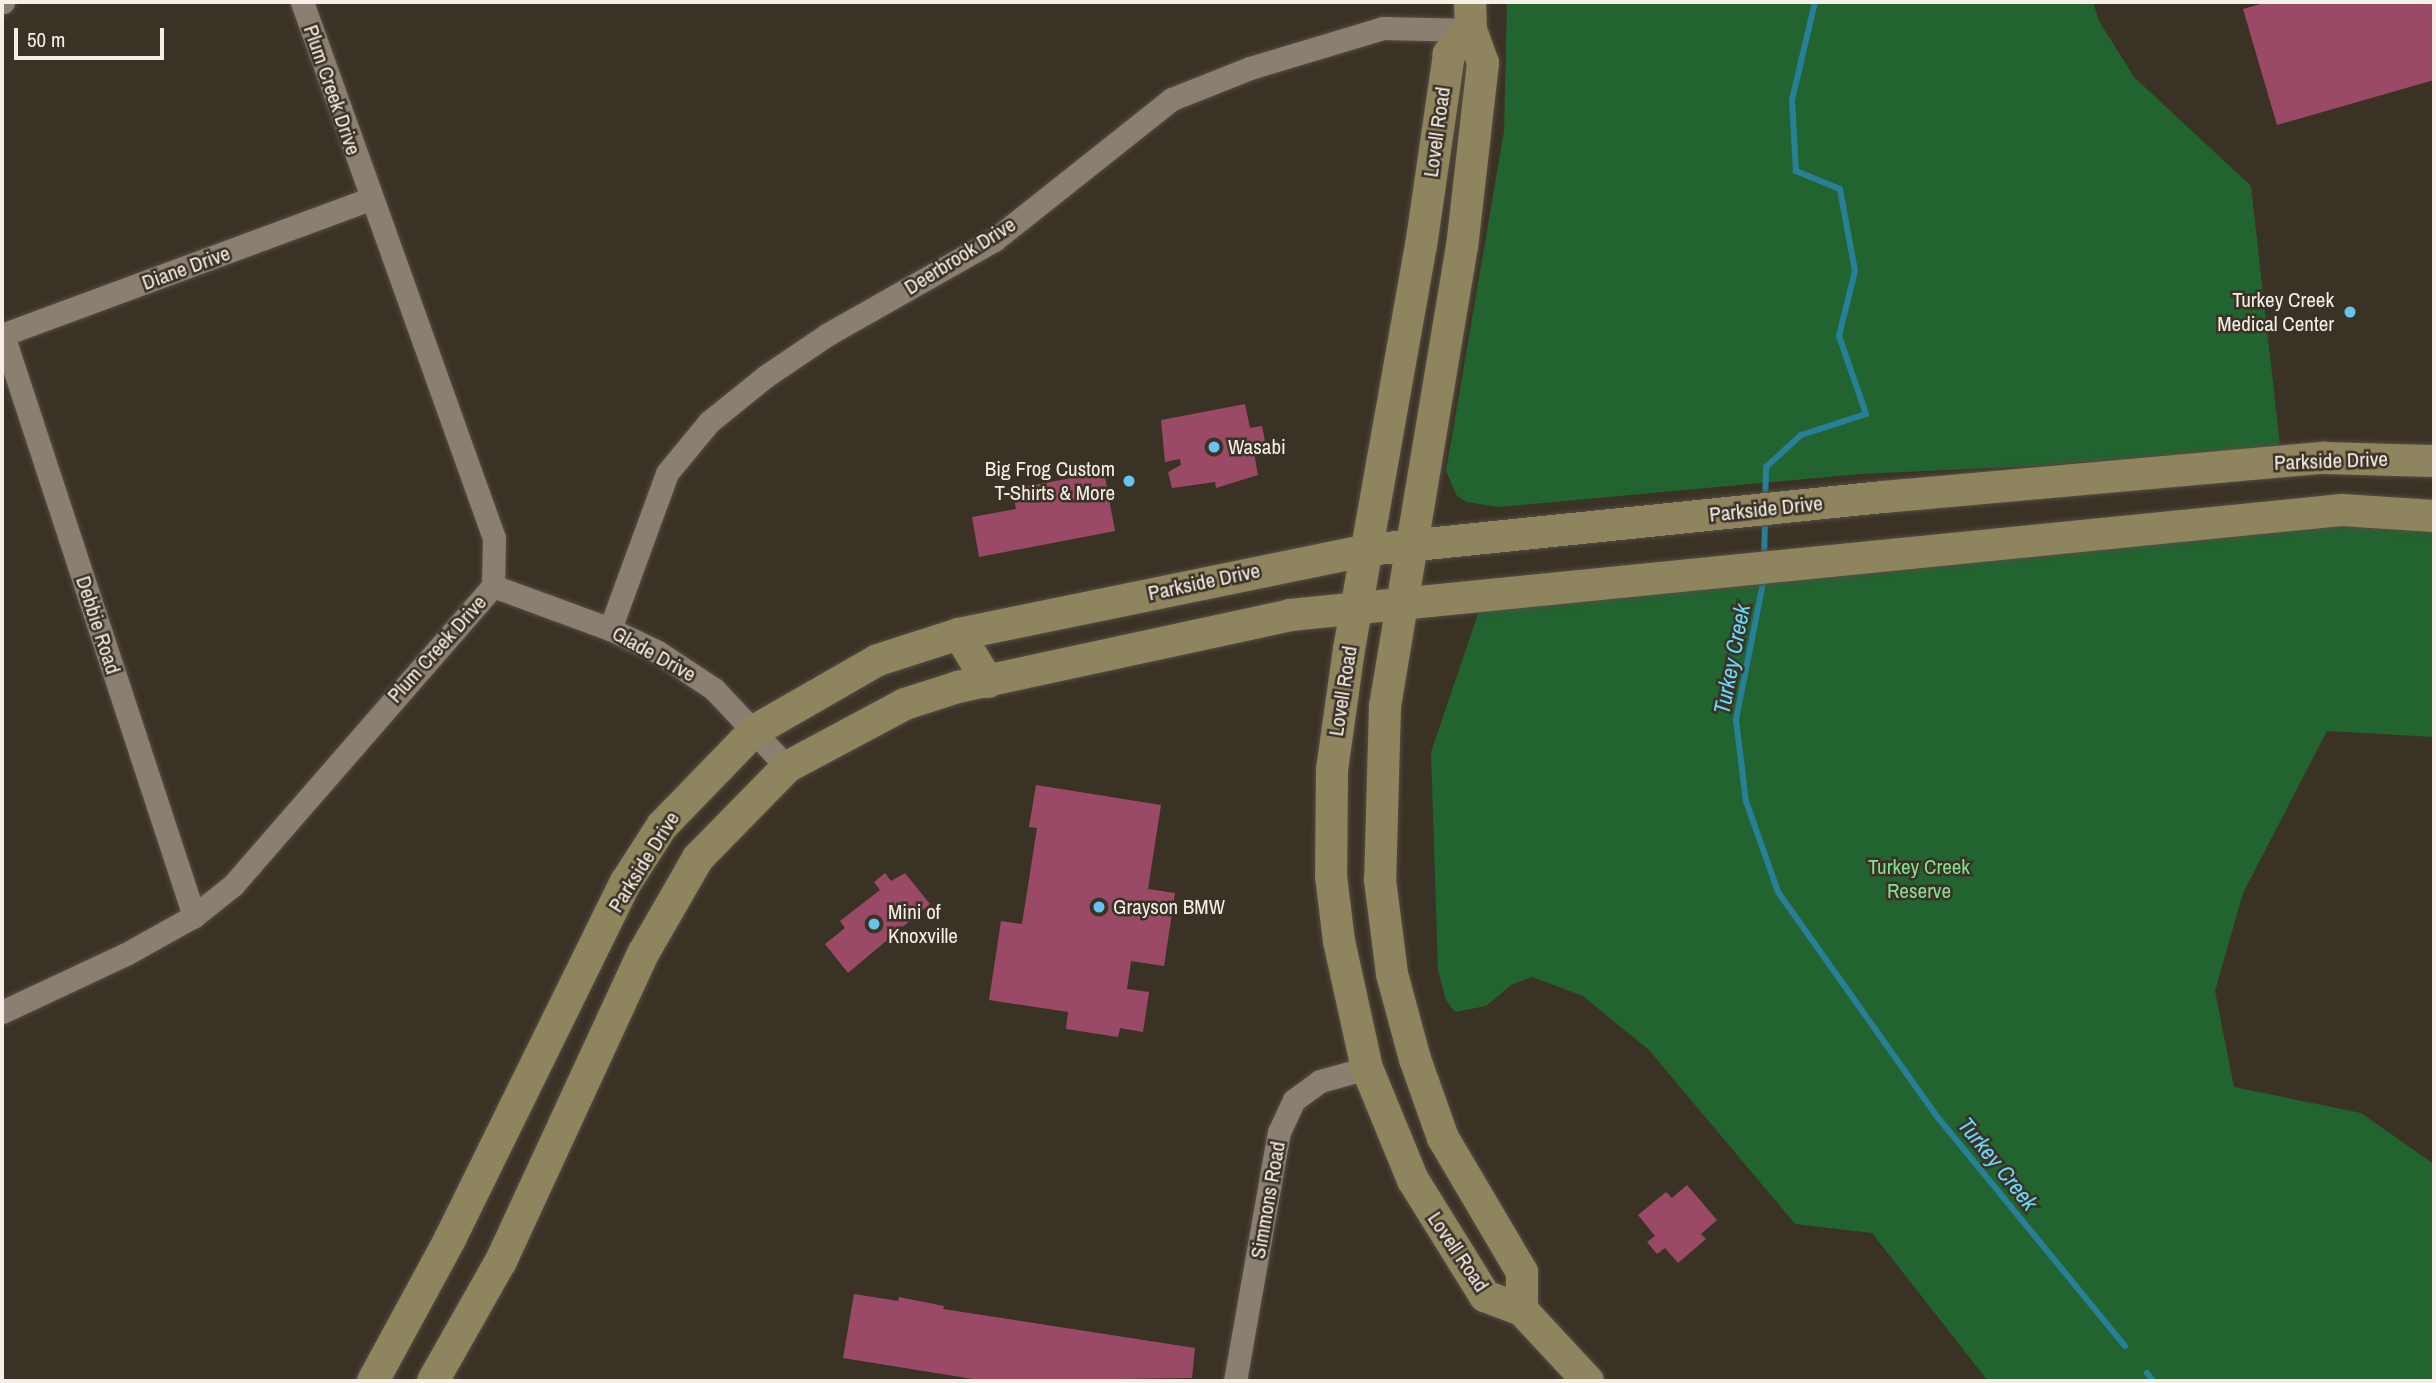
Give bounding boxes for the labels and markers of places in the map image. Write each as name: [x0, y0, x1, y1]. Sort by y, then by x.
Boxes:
place label: Turkey Creek Medical Center: [2217, 287, 2334, 337]
marker: Turkey Creek Medical Center: [2340, 302, 2360, 322]
place label: Wasabi: [1228, 434, 1286, 460]
marker: Wasabi: [1206, 439, 1222, 455]
place label: Big Frog Custom T-Shirts & More: [985, 456, 1115, 506]
marker: Big Frog Custom T-Shirts & More: [1121, 473, 1137, 489]
place label: Grayson BMW: [1113, 894, 1225, 920]
place label: Mini of Knoxville: [888, 899, 958, 949]
marker: Grayson BMW: [1091, 899, 1107, 915]
marker: Mini of Knoxville: [866, 916, 882, 932]

